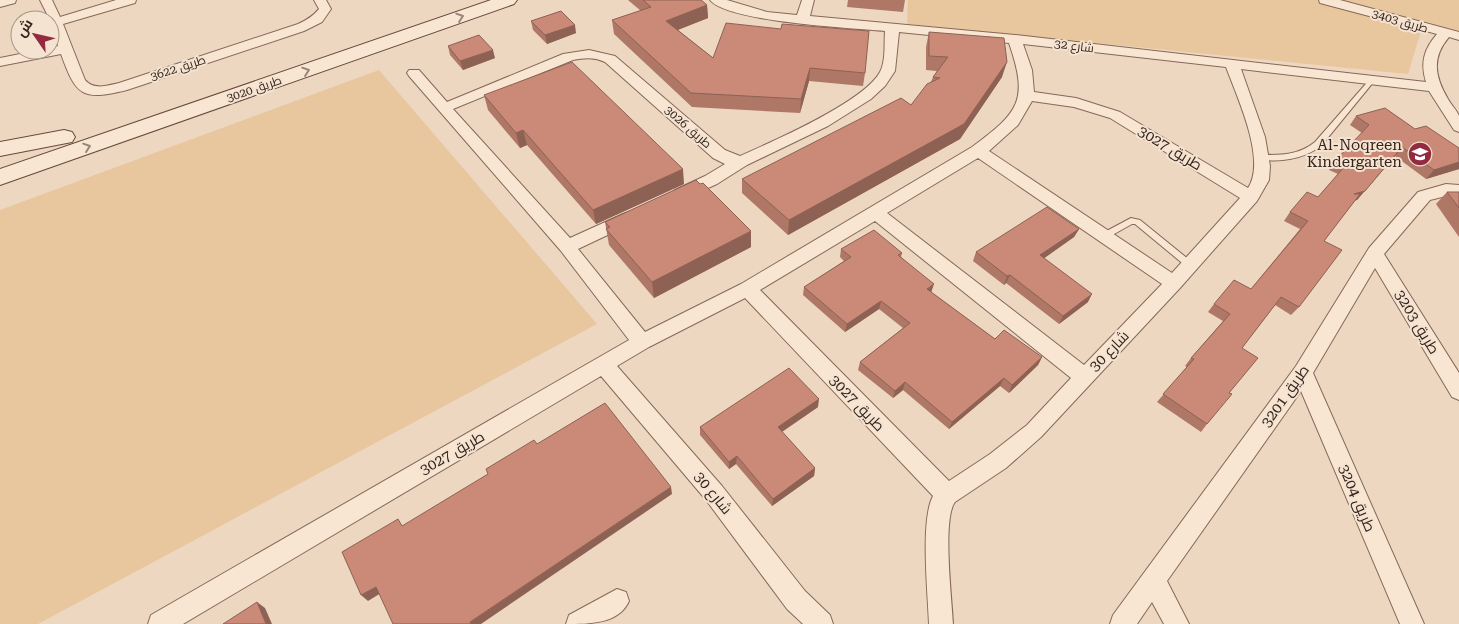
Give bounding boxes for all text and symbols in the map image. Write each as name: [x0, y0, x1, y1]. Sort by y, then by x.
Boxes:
street label: طريق 3403: [1371, 6, 1430, 36]
north arrow: [10, 10, 60, 60]
one-way arrow: [455, 13, 464, 23]
text: ش: [13, 16, 37, 40]
street label: شارع 32: [1053, 37, 1095, 56]
street label: طريق 3622: [149, 52, 208, 84]
one-way arrow: [302, 66, 310, 76]
street label: طريق 3020: [225, 73, 283, 105]
street label: طريق 3026: [662, 103, 714, 151]
street label: طريق 3027: [1134, 122, 1205, 175]
place label: Al-Noqreen Kindergarten: [1307, 136, 1402, 171]
school or university icon: Al-Noqreen Kindergarten: [1407, 141, 1433, 167]
one-way arrow: [82, 143, 91, 153]
street label: طريق 3203: [1390, 287, 1443, 358]
street label: شارع 30: [1085, 327, 1134, 377]
street label: طريق 3201: [1257, 361, 1314, 431]
street label: طريق 3027: [825, 371, 888, 436]
street label: طريق 3027: [416, 427, 488, 480]
street label: طريق 3204: [1334, 461, 1379, 535]
street label: شارع 30: [689, 468, 736, 519]

